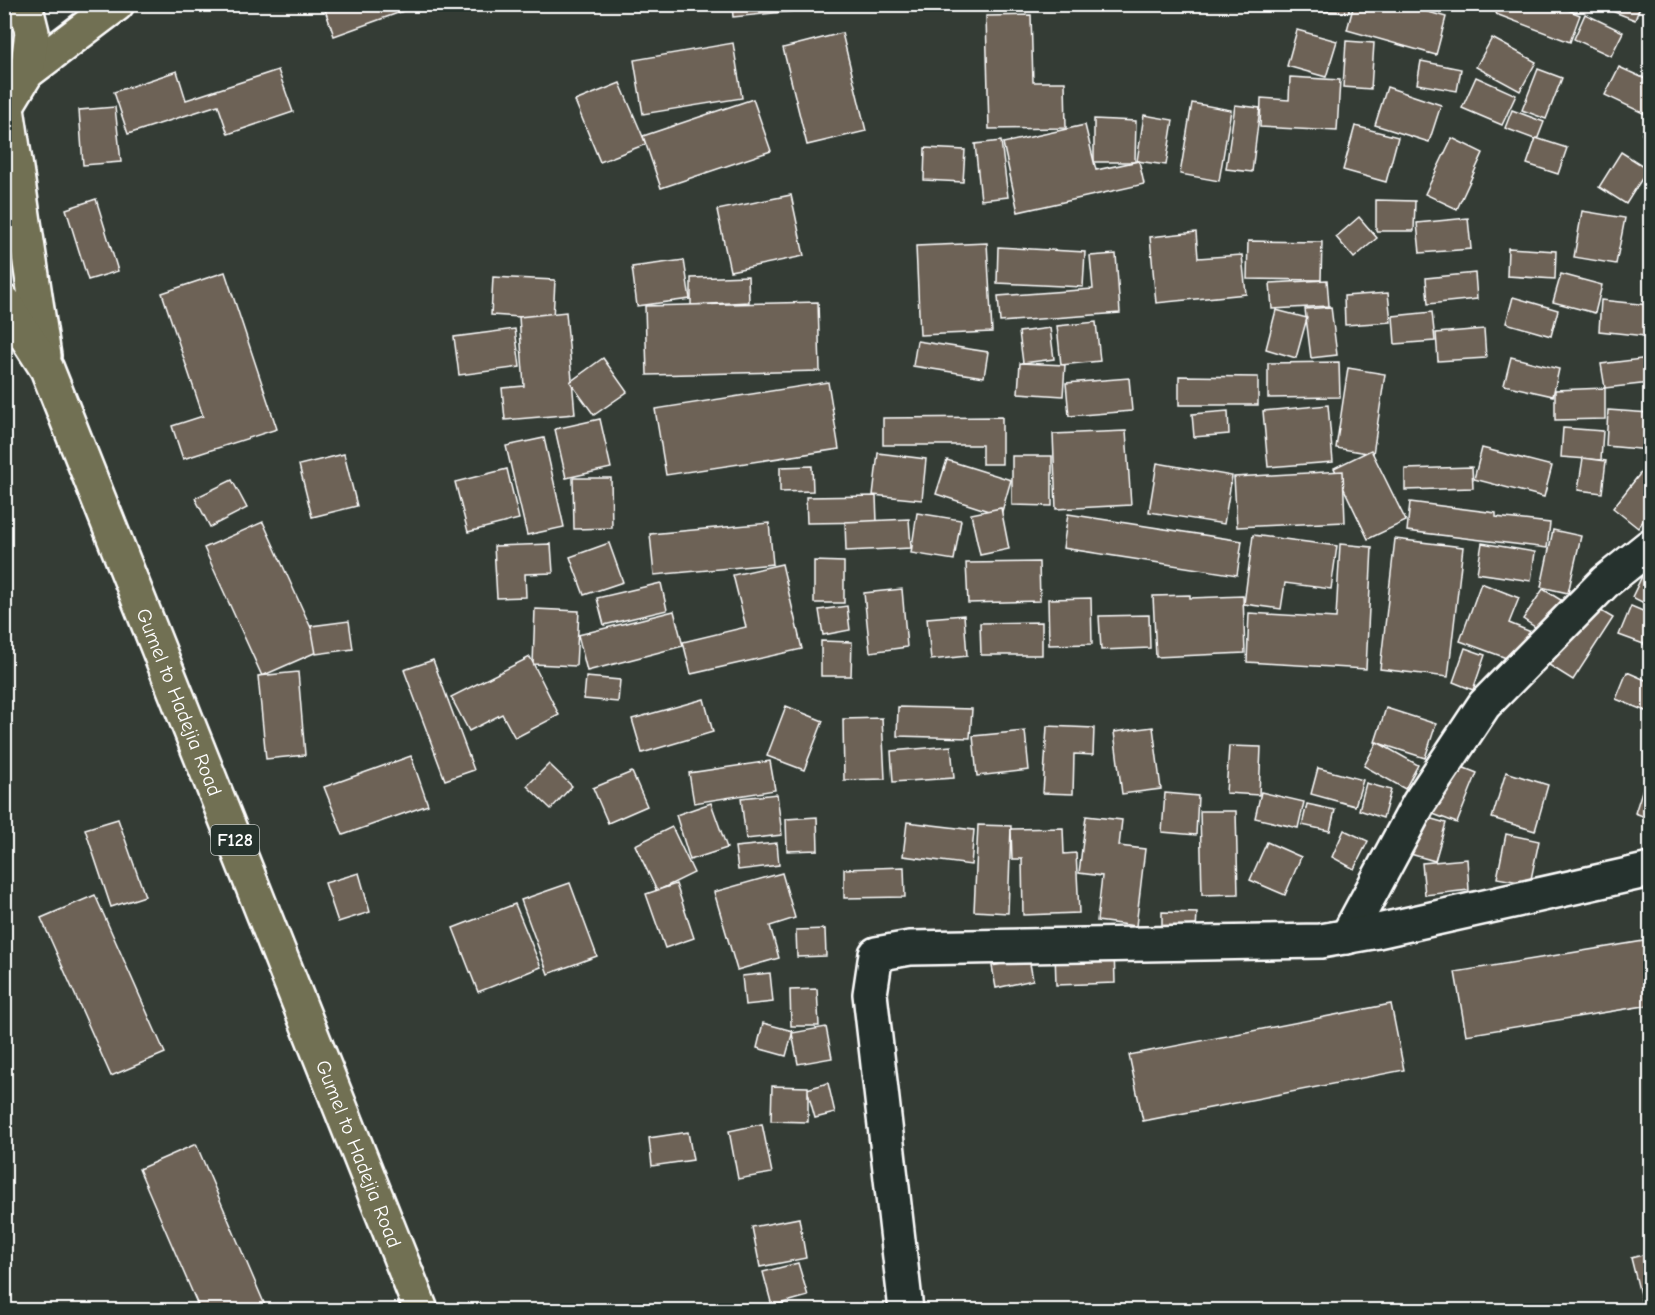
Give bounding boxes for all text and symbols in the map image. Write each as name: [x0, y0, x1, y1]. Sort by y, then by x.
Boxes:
street label: Gumel to Hadejia Road: [132, 605, 227, 799]
road number: F128: [211, 825, 259, 855]
street label: Gumel to Hadejia Road: [311, 1057, 406, 1251]

